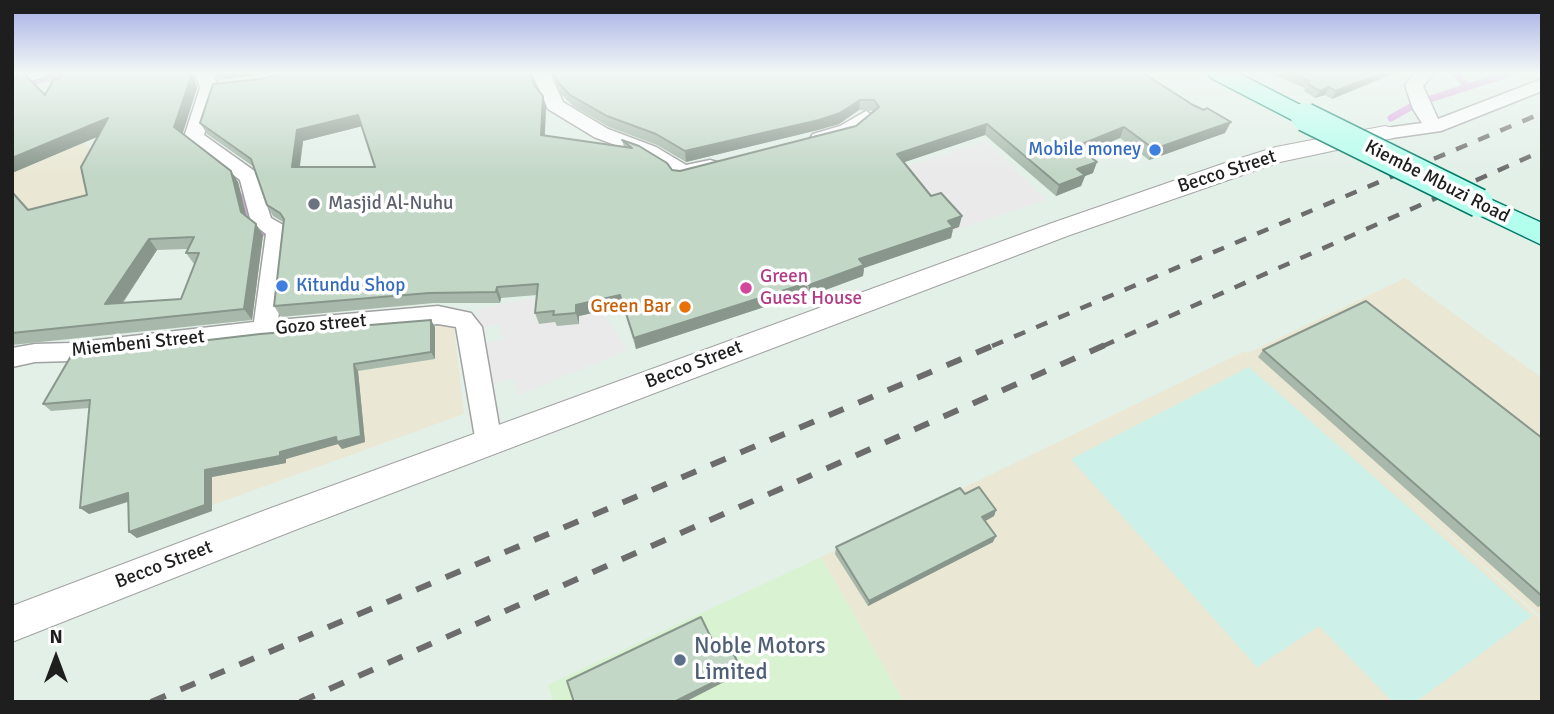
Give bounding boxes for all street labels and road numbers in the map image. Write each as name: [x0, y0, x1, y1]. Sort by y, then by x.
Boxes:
street label: Kiembe Mbuzi Road: [1361, 136, 1513, 228]
street label: Becco Street: [1175, 145, 1279, 199]
street label: Gozo street: [275, 310, 367, 340]
street label: Miembeni Street: [70, 326, 206, 362]
street label: Becco Street: [642, 336, 746, 394]
street label: Becco Street: [112, 536, 216, 594]

